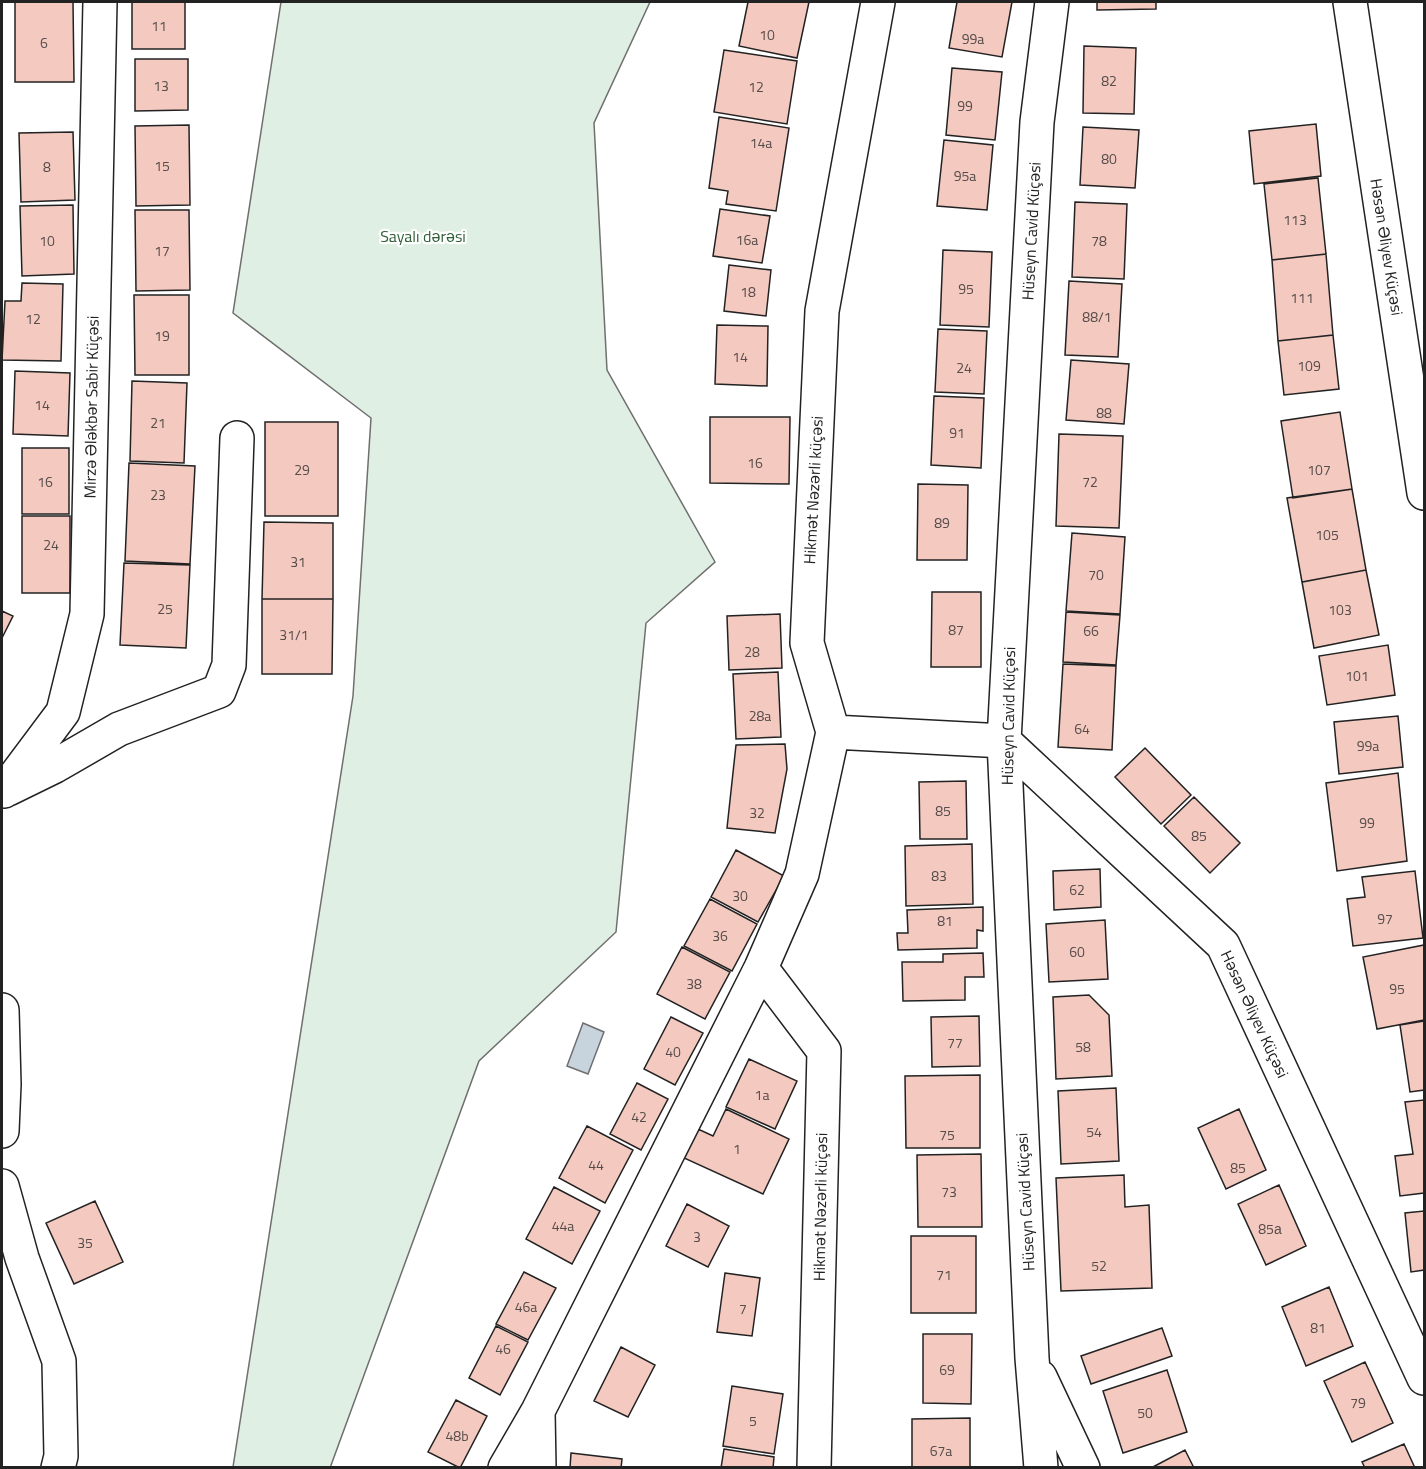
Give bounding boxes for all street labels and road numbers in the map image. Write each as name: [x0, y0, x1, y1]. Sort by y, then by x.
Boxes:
street label: Hüseyn Cavid Küçəsi: [1015, 161, 1047, 301]
street label: Həsən Əliyev Küçəsi: [1364, 177, 1410, 317]
street label: Mirzə Ələkbər Sabir Küçəsi: [77, 315, 105, 499]
street label: Hikmət Nəzərli küçəsi: [797, 415, 829, 565]
street label: Hüseyn Cavid Küçəsi: [995, 647, 1021, 785]
street label: Həsən Əliyev Küçəsi: [1215, 946, 1295, 1082]
street label: Hüseyn Cavid Küçəsi: [1009, 1132, 1041, 1272]
street label: Hikmət Nəzərli küçəsi: [807, 1133, 833, 1281]

